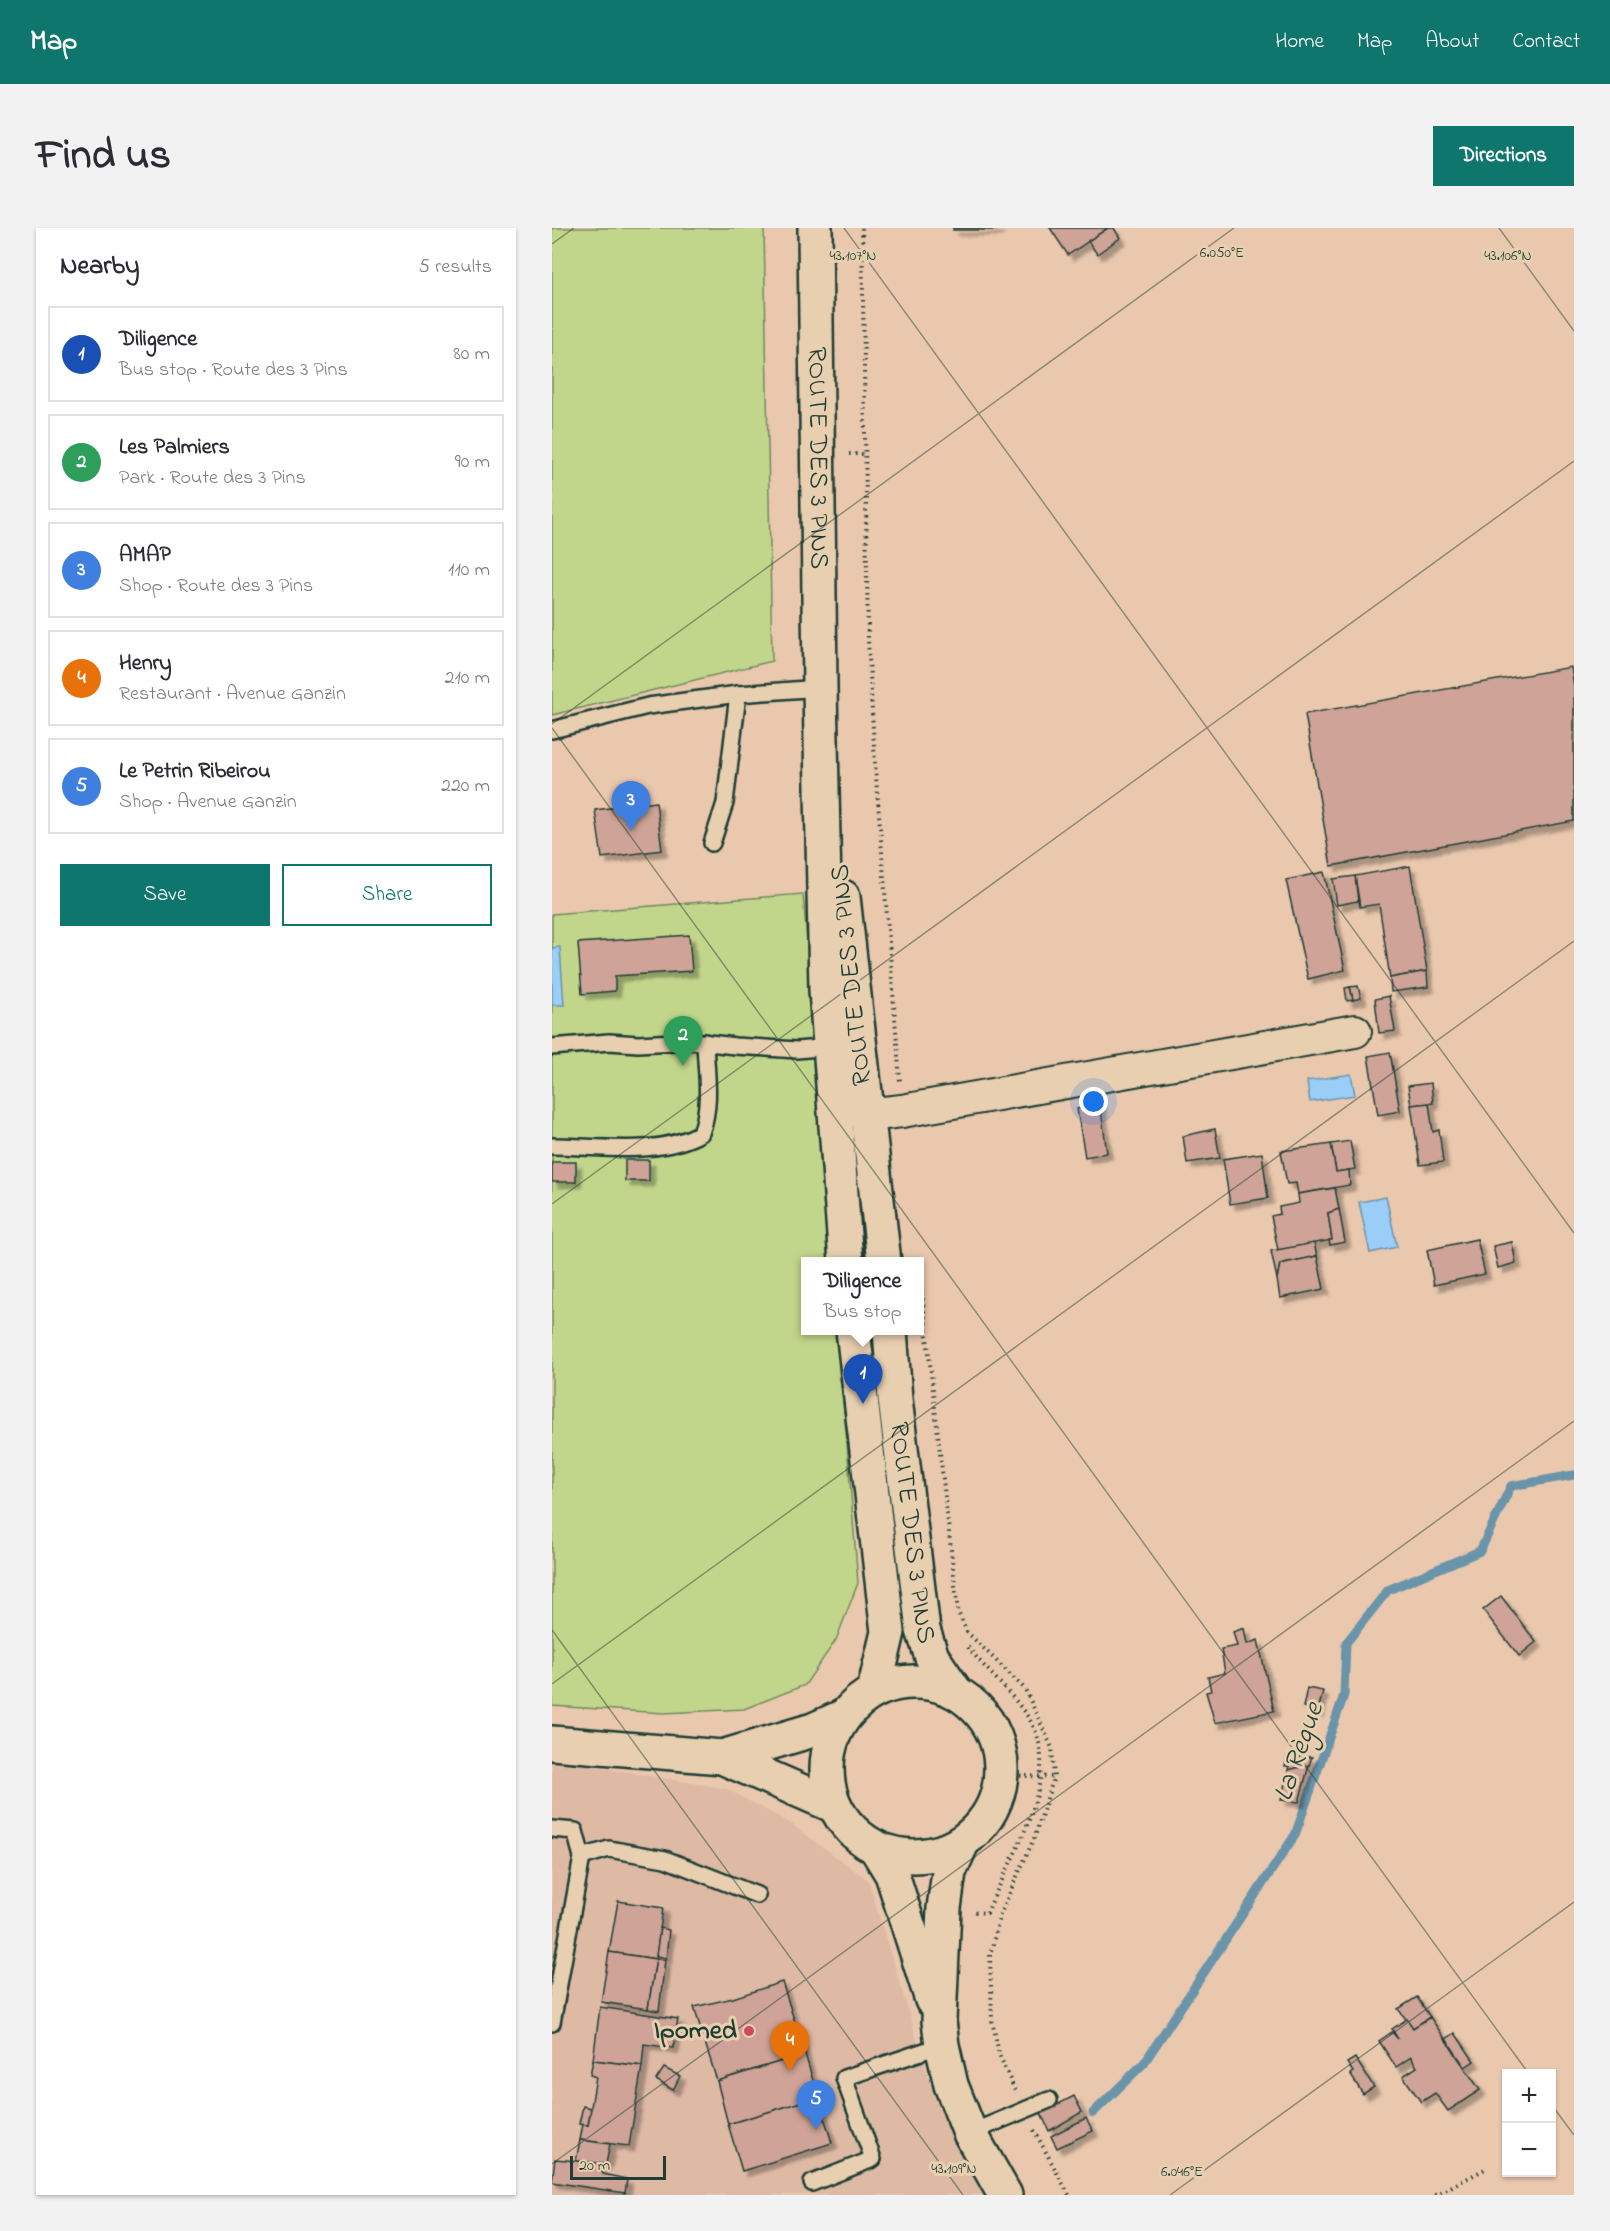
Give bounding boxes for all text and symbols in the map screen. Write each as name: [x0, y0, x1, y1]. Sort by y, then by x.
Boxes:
text: Map: [30, 22, 77, 63]
text: Home: [1275, 27, 1324, 57]
text: Map: [1357, 27, 1392, 57]
text: About: [1425, 27, 1479, 57]
text: Contact: [1512, 27, 1580, 57]
text: Find us: [36, 126, 171, 187]
button: Directions: [1433, 126, 1574, 186]
text: 6.050°E: [1200, 242, 1244, 264]
text: 43.107°N: [829, 245, 877, 267]
text: 43.106°N: [1484, 245, 1532, 267]
text: Nearby: [60, 248, 139, 286]
text: 5 results: [419, 253, 492, 282]
text: Diligence: [119, 324, 197, 356]
text: 1: [78, 340, 85, 369]
text: 80 m: [453, 340, 490, 369]
street label: ROUTE DES 3 PINS: [797, 346, 838, 570]
text: Bus stop · Route des 3 Pins: [119, 356, 348, 385]
text: Les Palmiers: [119, 432, 230, 464]
text: 2: [77, 448, 86, 477]
text: 90 m: [455, 448, 490, 477]
text: Park · Route des 3 Pins: [119, 464, 306, 493]
text: AMAP: [119, 540, 171, 572]
text: 3: [77, 556, 86, 585]
text: 110 m: [448, 556, 490, 585]
text: Shop · Route des 3 Pins: [119, 572, 313, 601]
text: Henry: [119, 648, 172, 680]
text: 4: [77, 664, 86, 693]
text: 210 m: [445, 664, 490, 693]
text: Restaurant · Avenue Ganzin: [119, 680, 346, 709]
text: Le Petrin Ribeirou: [119, 756, 271, 788]
text: 5: [76, 772, 87, 801]
text: 220 m: [441, 772, 490, 801]
pin: 3: [612, 782, 650, 831]
text: Shop · Avenue Ganzin: [119, 788, 297, 817]
street label: ROUTE DES 3 PINS: [821, 862, 883, 1088]
button: Save: [60, 864, 270, 926]
button: Share: [282, 864, 492, 926]
pin: 2: [664, 1016, 702, 1066]
your location: [1079, 1087, 1108, 1116]
popup: [801, 1257, 924, 1335]
text: Diligence: [823, 1266, 901, 1298]
text: Bus stop: [823, 1298, 902, 1327]
pin: 1: [844, 1354, 882, 1404]
street label: ROUTE DES 3 PINS: [878, 1420, 946, 1649]
water label: La Règue: [1264, 1696, 1336, 1807]
place label: Ipomed: [654, 2012, 738, 2051]
pin: 4: [770, 2022, 810, 2071]
marker: Ipomed: [742, 2024, 756, 2038]
map controls: [1502, 2069, 1556, 2177]
button: +: [1502, 2069, 1556, 2123]
pin: 5: [796, 2080, 836, 2130]
button: −: [1502, 2123, 1556, 2177]
scale bar: [570, 2153, 666, 2180]
text: 20 m: [579, 2154, 610, 2178]
text: 43.109°N: [931, 2158, 977, 2180]
text: 6.046°E: [1161, 2161, 1203, 2183]

